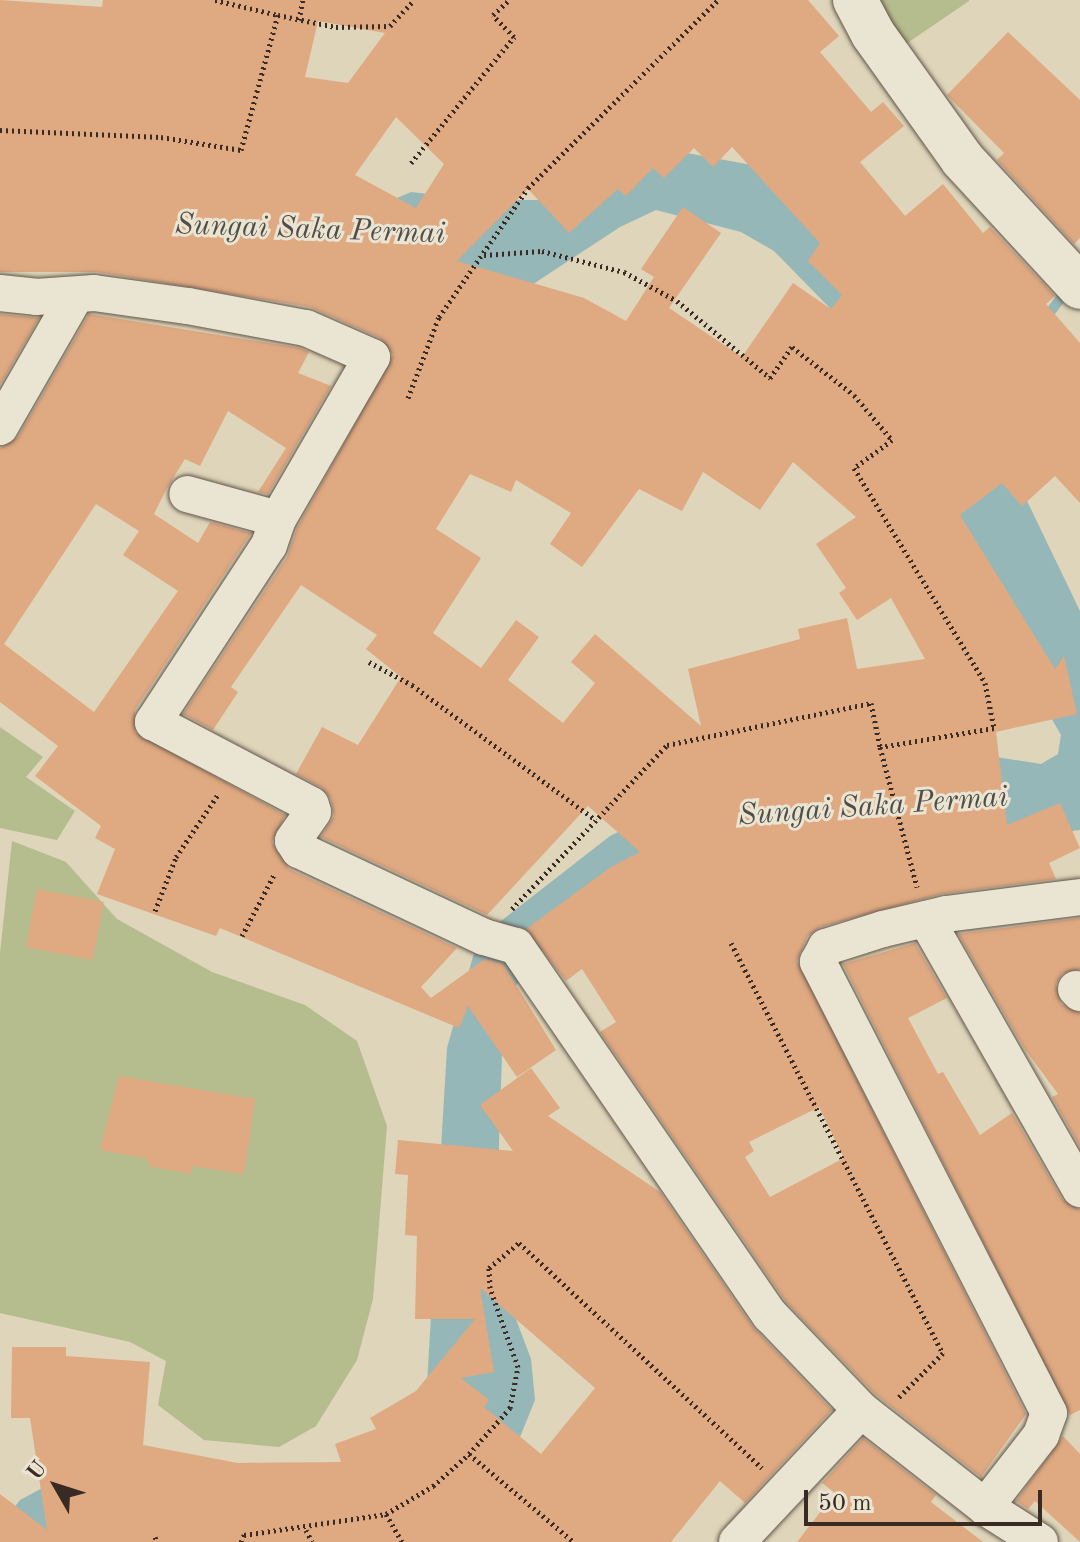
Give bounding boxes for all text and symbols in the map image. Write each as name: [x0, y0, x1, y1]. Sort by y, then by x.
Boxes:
water label: Sungai Saka Permai: [174, 207, 446, 253]
water label: Sungai Saka Permai: [737, 780, 1009, 834]
north arrow: [16, 1446, 96, 1526]
text: U: [23, 1457, 51, 1485]
scale bar: [808, 1474, 1046, 1524]
text: 50 m: [818, 1492, 872, 1516]

